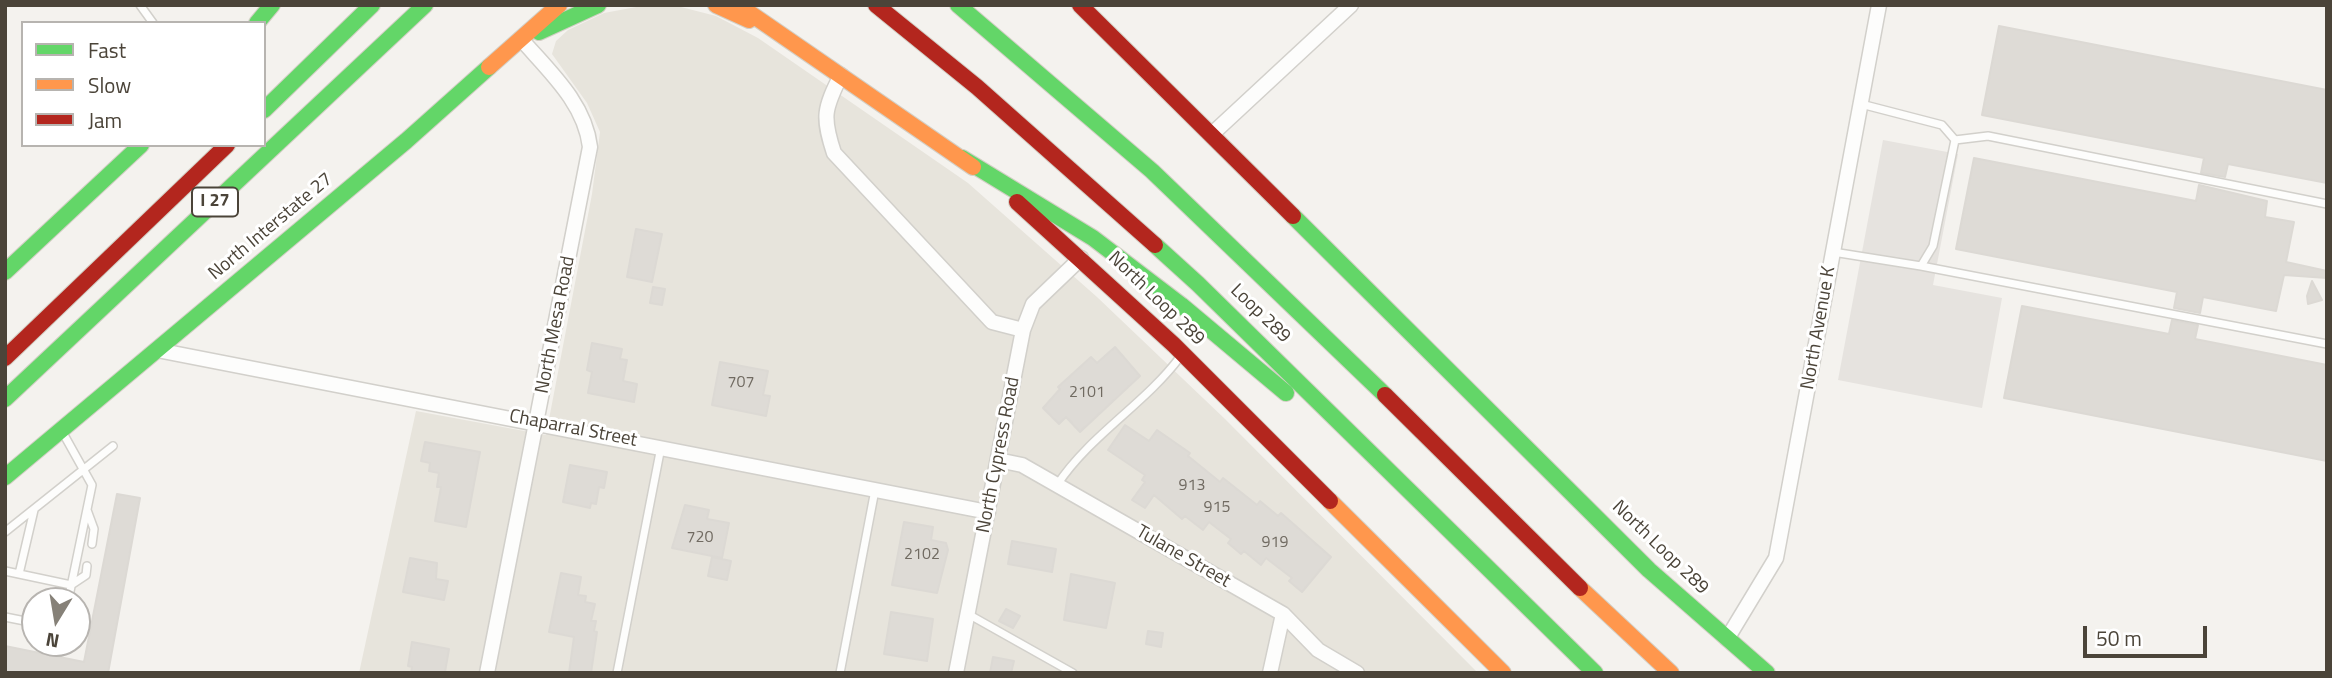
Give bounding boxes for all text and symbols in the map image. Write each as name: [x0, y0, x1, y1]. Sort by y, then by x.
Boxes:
legend: [21, 21, 266, 147]
text: Fast: [88, 34, 126, 66]
text: Slow: [88, 69, 131, 101]
text: Jam: [88, 104, 122, 136]
street label: North Interstate 27: [204, 169, 338, 285]
road number: I 27: [192, 188, 238, 216]
street label: North Loop 289: [1103, 247, 1209, 351]
street label: North Mesa Road: [531, 254, 581, 396]
street label: North Avenue K: [1797, 265, 1841, 391]
street label: Loop 289: [1225, 280, 1295, 348]
house number: 707: [728, 373, 754, 393]
street label: North Cypress Road: [973, 375, 1025, 535]
house number: 2101: [1069, 383, 1105, 403]
street label: Chaparral Street: [507, 405, 639, 453]
house number: 913: [1179, 476, 1205, 496]
street label: North Loop 289: [1607, 496, 1713, 600]
house number: 915: [1204, 498, 1230, 518]
street label: Tulane Street: [1132, 521, 1234, 593]
house number: 720: [687, 528, 713, 548]
house number: 919: [1262, 533, 1288, 553]
house number: 2102: [904, 545, 940, 565]
north arrow: [21, 587, 91, 657]
scale bar: [2087, 612, 2211, 656]
text: 50 m: [2096, 622, 2142, 654]
text: N: [43, 626, 62, 657]

